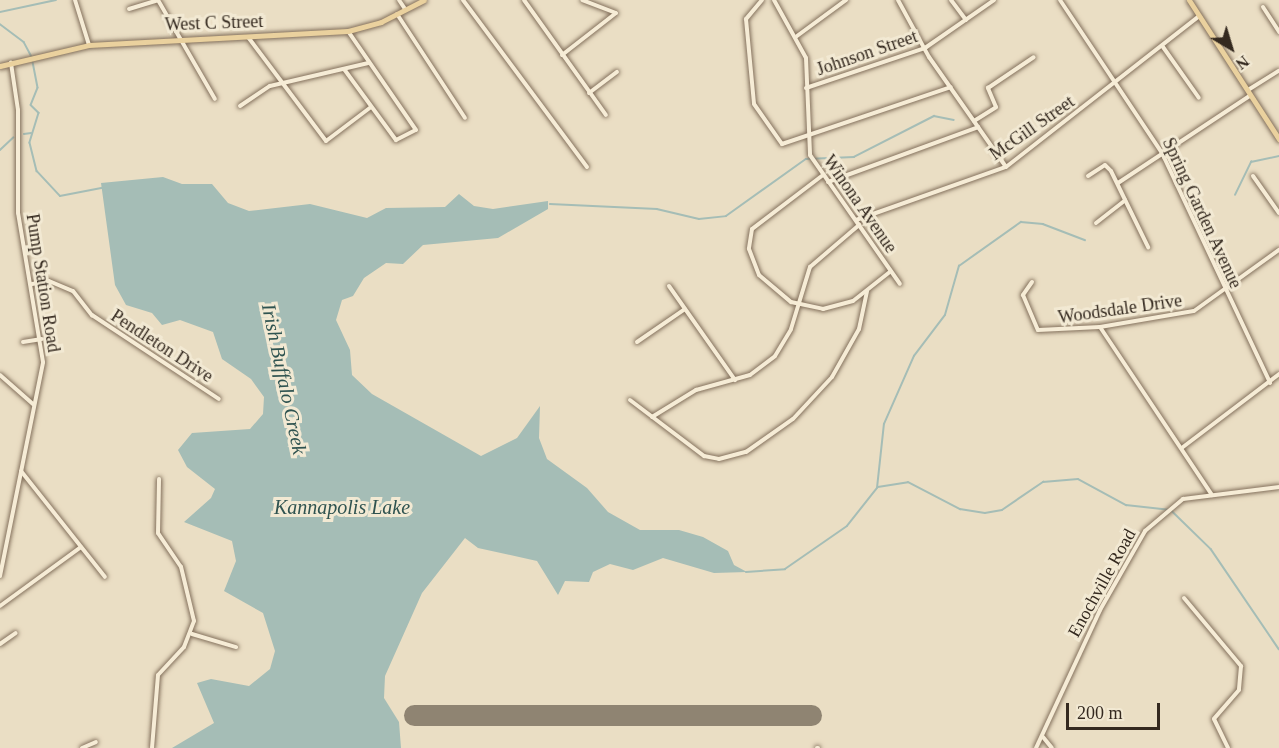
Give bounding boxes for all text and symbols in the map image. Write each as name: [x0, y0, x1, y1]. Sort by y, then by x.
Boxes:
street label: West C Street: [164, 10, 264, 36]
north arrow: [1201, 18, 1261, 78]
street label: Johnson Street: [814, 26, 920, 80]
text: N: [1233, 52, 1252, 73]
street label: McGill Street: [985, 91, 1079, 165]
street label: Spring Garden Avenue: [1157, 134, 1247, 292]
street label: Winona Avenue: [818, 151, 902, 257]
street label: Pump Station Road: [21, 212, 65, 354]
street label: Woodsdale Drive: [1057, 290, 1183, 328]
water label: Irish Buffalo Creek: [256, 301, 312, 457]
street label: Pendleton Drive: [107, 305, 217, 387]
water label: Kannapolis Lake: [274, 495, 410, 519]
street label: Enochville Road: [1063, 525, 1141, 641]
scale bar: [1069, 691, 1164, 729]
text: 200 m: [1077, 703, 1123, 723]

